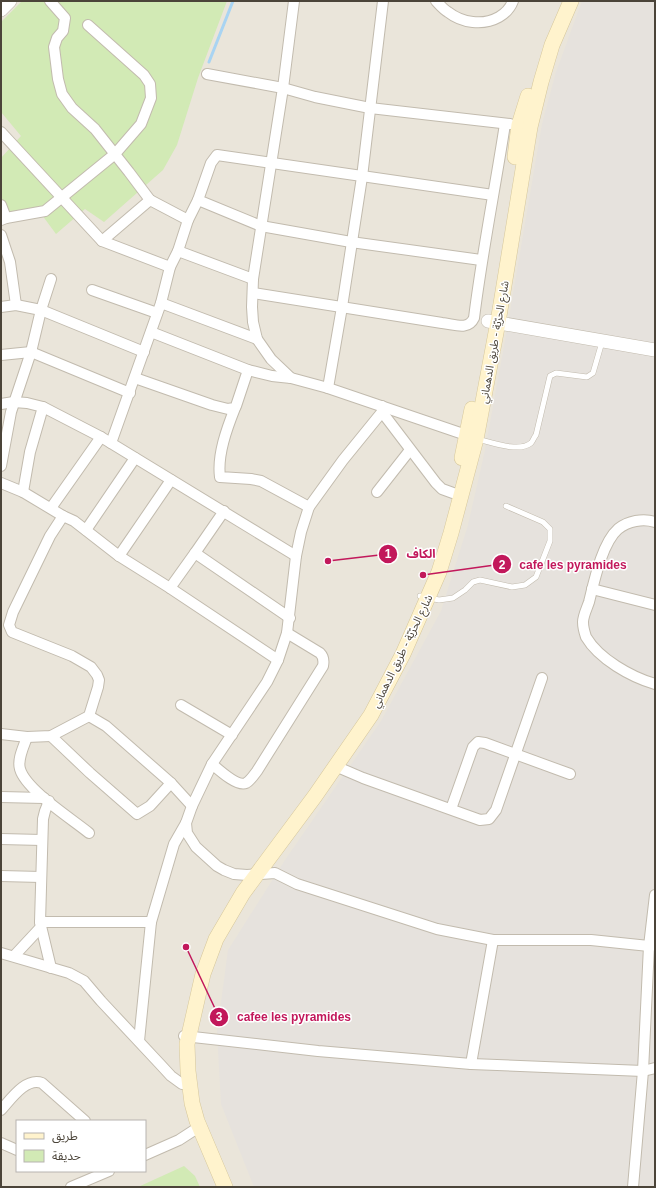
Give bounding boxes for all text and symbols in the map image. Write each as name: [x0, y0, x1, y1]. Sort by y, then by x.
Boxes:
street label: شارع الحرّيّة - طريق الدهماني: [477, 279, 514, 405]
callout: الكاف: [378, 542, 443, 566]
text: 1: [385, 547, 392, 561]
text: الكاف: [406, 547, 436, 561]
callout: cafe les pyramides: [492, 552, 635, 576]
text: 2: [499, 558, 506, 572]
text: cafe les pyramides: [519, 558, 627, 572]
street label: شارع الحرّيّة - طريق الدهماني: [369, 592, 438, 711]
callout: cafee les pyramides: [209, 1005, 359, 1029]
text: 3: [216, 1010, 223, 1024]
text: cafee les pyramides: [237, 1010, 351, 1024]
legend: [16, 1120, 146, 1172]
text: طريق: [52, 1129, 78, 1144]
text: حديقة: [52, 1149, 81, 1163]

